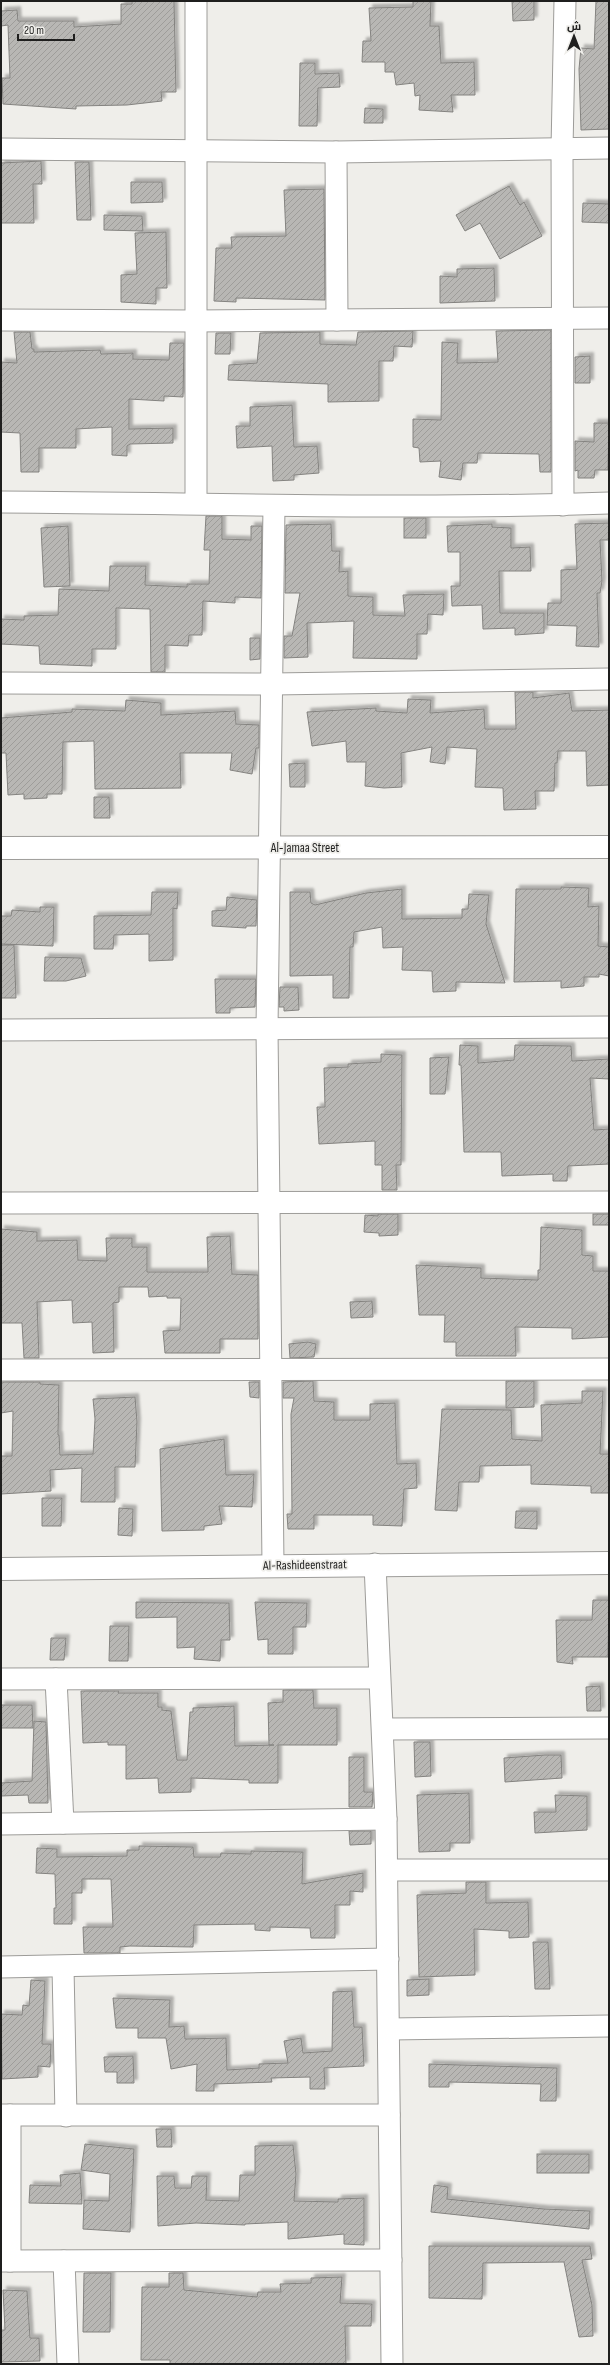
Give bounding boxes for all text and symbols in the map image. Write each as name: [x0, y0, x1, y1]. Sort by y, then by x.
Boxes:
scale bar: [18, 16, 74, 42]
north arrow: [554, 16, 594, 56]
text: ش: [567, 20, 581, 33]
text: 20 m: [24, 23, 44, 38]
street label: Al-Jamaa Street: [270, 840, 339, 856]
street label: Al-Rashideenstraat: [262, 1556, 347, 1574]

